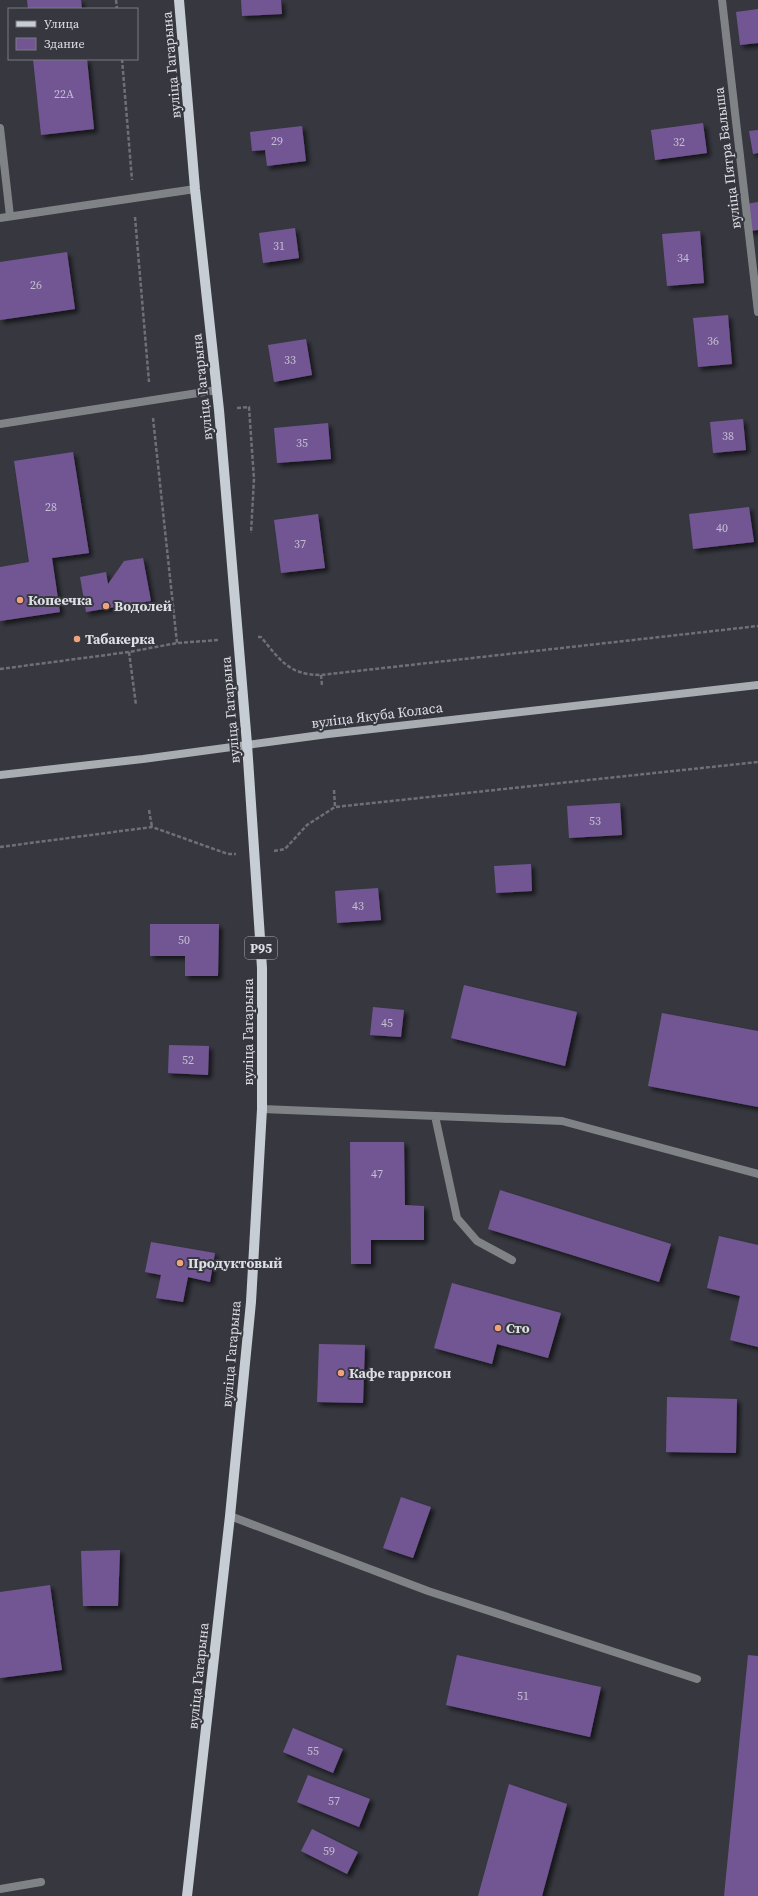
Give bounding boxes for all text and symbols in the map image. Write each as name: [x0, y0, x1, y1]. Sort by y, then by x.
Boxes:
legend: [8, 8, 138, 60]
street label: вуліца Гагарына: [156, 10, 186, 119]
text: Улица: [44, 16, 80, 32]
text: Здание: [44, 36, 85, 52]
street label: вуліца Пятра Балыша: [708, 85, 746, 230]
house number: 22А: [54, 86, 74, 102]
house number: 29: [271, 133, 283, 149]
house number: 32: [673, 134, 685, 150]
house number: 31: [273, 238, 285, 254]
house number: 34: [677, 250, 689, 266]
house number: 26: [30, 277, 42, 293]
street label: вуліца Гагарына: [186, 332, 218, 441]
house number: 36: [707, 333, 719, 349]
house number: 33: [284, 352, 296, 368]
house number: 38: [722, 428, 734, 444]
house number: 35: [296, 435, 308, 451]
house number: 28: [45, 499, 57, 515]
house number: 40: [716, 520, 728, 536]
house number: 37: [294, 536, 306, 552]
place label: Копеечка: [28, 590, 93, 610]
marker: Копеечка: [15, 595, 25, 605]
place label: Водолей: [114, 596, 172, 616]
marker: Водолей: [101, 601, 111, 611]
place label: Табакерка: [85, 629, 155, 649]
marker: Табакерка: [72, 634, 82, 644]
street label: вуліца Гагарына: [215, 655, 245, 764]
street label: вуліца Якуба Коласа: [310, 697, 445, 733]
house number: 53: [589, 813, 601, 829]
house number: 43: [352, 898, 364, 914]
house number: 50: [178, 932, 190, 948]
road number: Р95: [245, 937, 277, 959]
street label: вуліца Гагарына: [238, 978, 258, 1086]
house number: 45: [381, 1015, 393, 1031]
house number: 52: [182, 1052, 194, 1068]
house number: 47: [371, 1166, 383, 1182]
place label: Продуктовый: [188, 1253, 282, 1273]
marker: Продуктовый: [175, 1258, 185, 1268]
street label: вуліца Гагарына: [216, 1299, 246, 1408]
place label: Сто: [506, 1318, 530, 1338]
marker: Сто: [493, 1323, 503, 1333]
place label: Кафе гаррисон: [349, 1363, 451, 1383]
marker: Кафе гаррисон: [336, 1368, 346, 1378]
street label: вуліца Гагарына: [182, 1621, 214, 1730]
house number: 51: [517, 1688, 529, 1704]
house number: 55: [307, 1743, 319, 1759]
house number: 57: [328, 1793, 340, 1809]
house number: 59: [323, 1843, 335, 1859]

